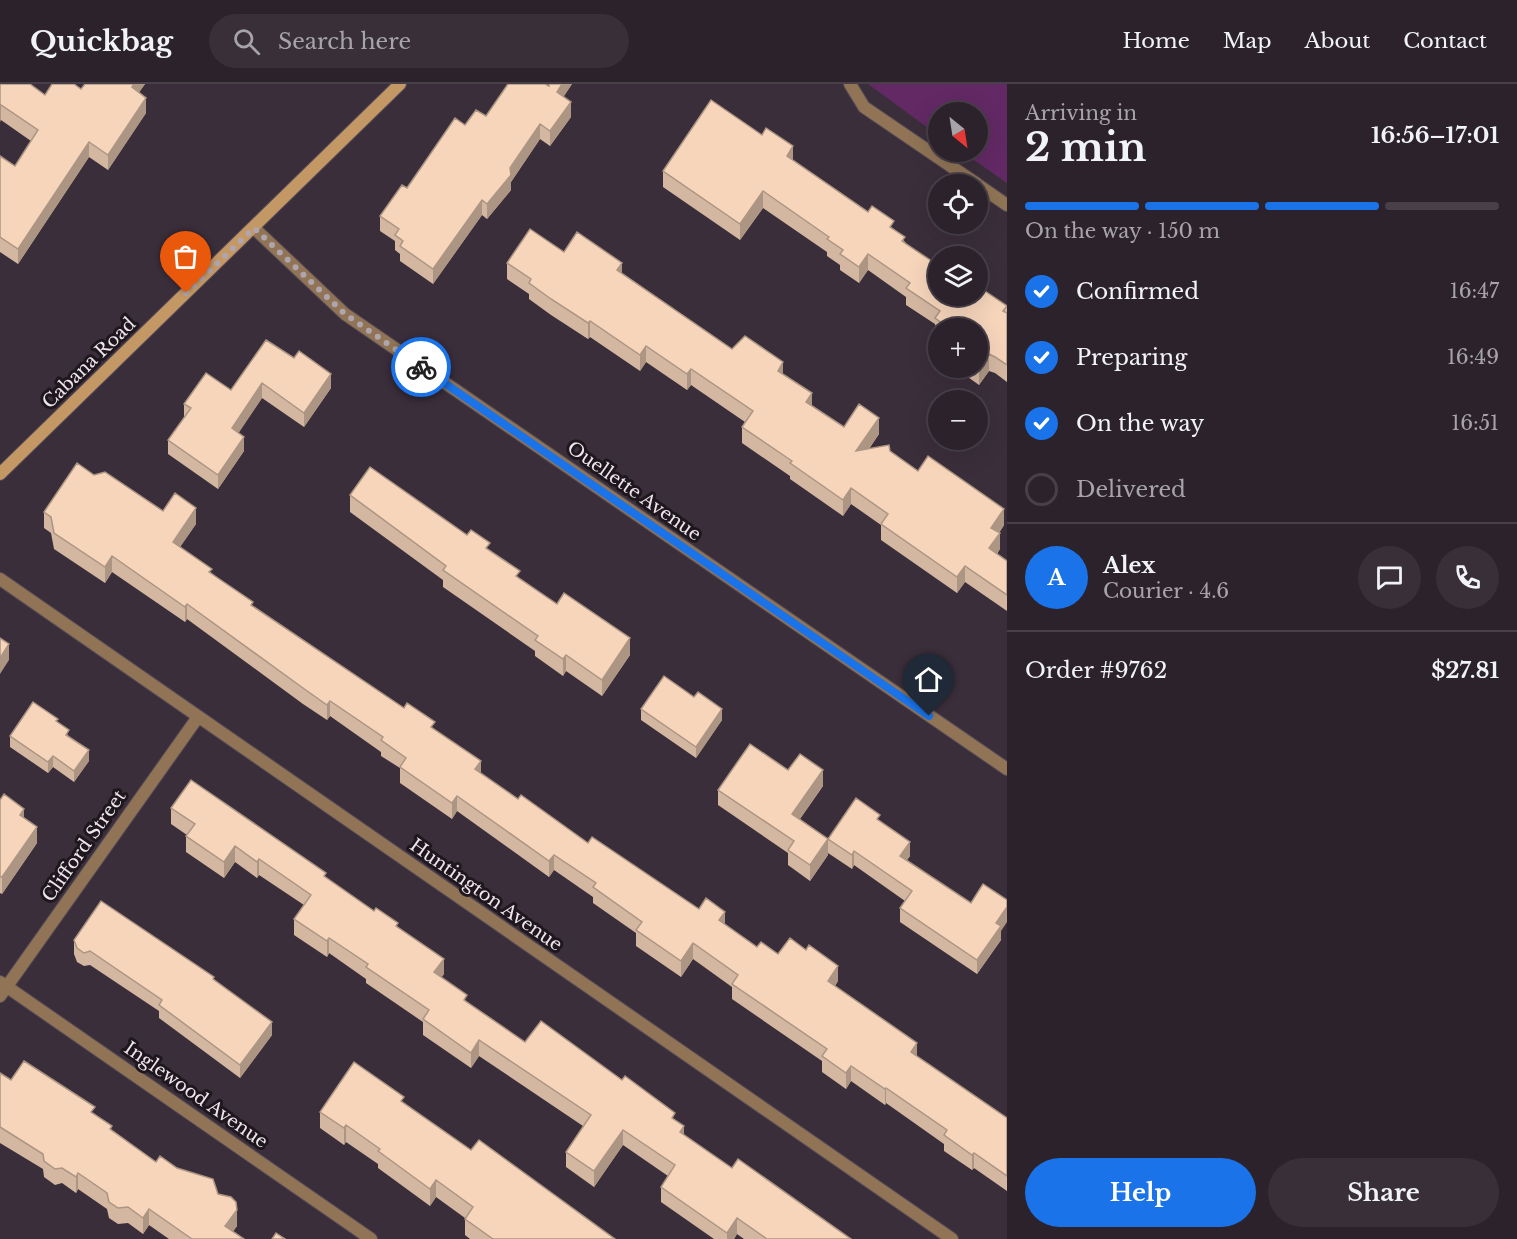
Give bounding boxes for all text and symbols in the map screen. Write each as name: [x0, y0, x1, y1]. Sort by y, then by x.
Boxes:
search box: [209, 14, 629, 68]
text: Quickbag: [30, 24, 173, 59]
icon: search: [230, 25, 263, 58]
text: Search here: [278, 28, 411, 55]
text: Home: [1123, 28, 1190, 54]
text: Map: [1223, 28, 1271, 54]
text: About: [1304, 28, 1370, 54]
text: Contact: [1403, 28, 1487, 54]
text: Arriving in: [1025, 101, 1137, 125]
north arrow: [928, 102, 988, 162]
map controls: [928, 102, 988, 450]
text: 16:56–17:01: [1371, 122, 1499, 149]
text: 2 min: [1025, 123, 1146, 172]
button: locate: [928, 174, 988, 234]
text: On the way · 150 m: [1025, 219, 1220, 243]
pin: [160, 231, 211, 293]
icon: bag: [169, 240, 202, 273]
button: layers: [928, 246, 988, 306]
icon: check: [1025, 275, 1058, 308]
text: Confirmed: [1076, 278, 1199, 305]
text: 16:47: [1450, 279, 1499, 303]
street label: Cabana Road: [38, 313, 140, 413]
button: +: [928, 318, 988, 378]
courier: [391, 337, 451, 397]
icon: check: [1025, 341, 1058, 374]
text: Preparing: [1076, 344, 1187, 371]
text: 16:49: [1447, 345, 1499, 369]
icon: bike: [405, 351, 438, 384]
button: −: [928, 390, 988, 450]
icon: check: [1025, 407, 1058, 440]
text: On the way: [1076, 410, 1204, 437]
text: 16:51: [1451, 411, 1499, 435]
street label: Ouellette Avenue: [563, 437, 705, 545]
text: Delivered: [1076, 476, 1186, 503]
button: chat: [1358, 546, 1421, 609]
button: phone: [1436, 546, 1499, 609]
text: Alex: [1103, 552, 1156, 579]
text: A: [1048, 564, 1065, 591]
text: Courier · 4.6: [1103, 579, 1229, 603]
pin: [903, 654, 954, 716]
text: Order #9762: [1025, 657, 1167, 684]
text: $27.81: [1431, 657, 1499, 684]
icon: home: [912, 663, 945, 696]
street label: Clifford Street: [37, 786, 131, 906]
street label: Huntington Avenue: [406, 834, 566, 956]
street label: Inglewood Avenue: [120, 1037, 272, 1153]
button: Help: [1025, 1158, 1256, 1227]
button: Share: [1268, 1158, 1499, 1227]

